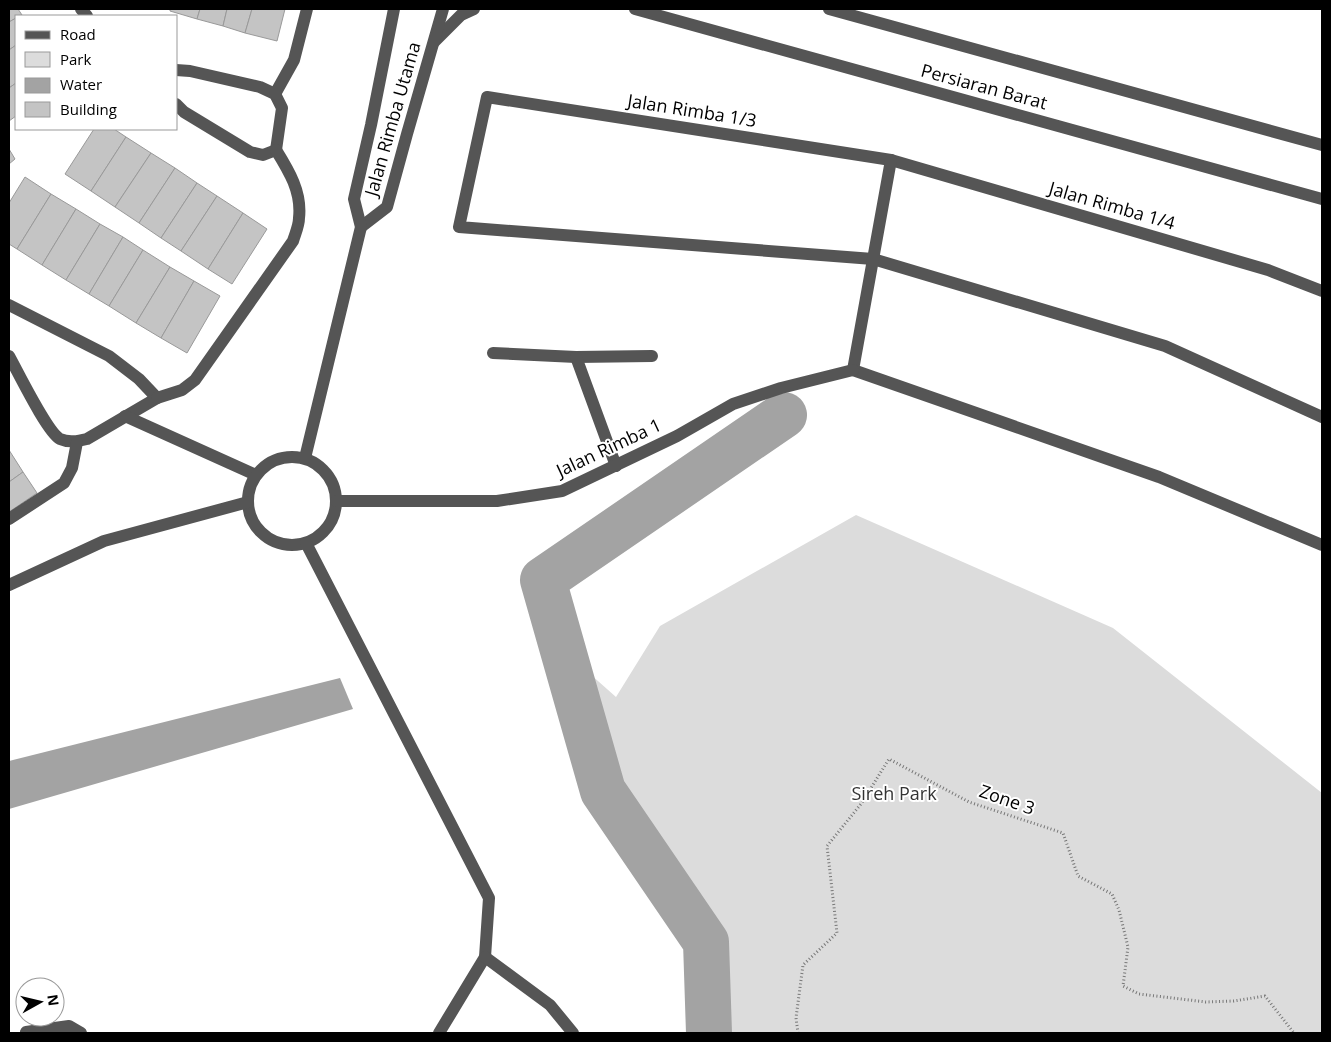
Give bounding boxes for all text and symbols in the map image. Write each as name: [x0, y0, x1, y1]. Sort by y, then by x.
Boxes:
legend: [15, 15, 178, 130]
text: Road: [60, 24, 96, 44]
street label: Jalan Rimba Utama: [358, 39, 426, 201]
text: Park: [60, 49, 91, 69]
street label: Persiaran Barat: [918, 58, 1050, 114]
text: Water: [60, 74, 102, 94]
street label: Jalan Rimba 1/3: [624, 88, 758, 132]
text: Building: [60, 99, 117, 119]
street label: Jalan Rimba 1/4: [1044, 175, 1178, 235]
street label: Jalan Rimba 1: [550, 412, 665, 483]
street label: Zone 3: [976, 778, 1038, 820]
park label: Sireh Park: [851, 781, 937, 805]
north arrow: [15, 977, 65, 1027]
text: N: [43, 993, 64, 1007]

